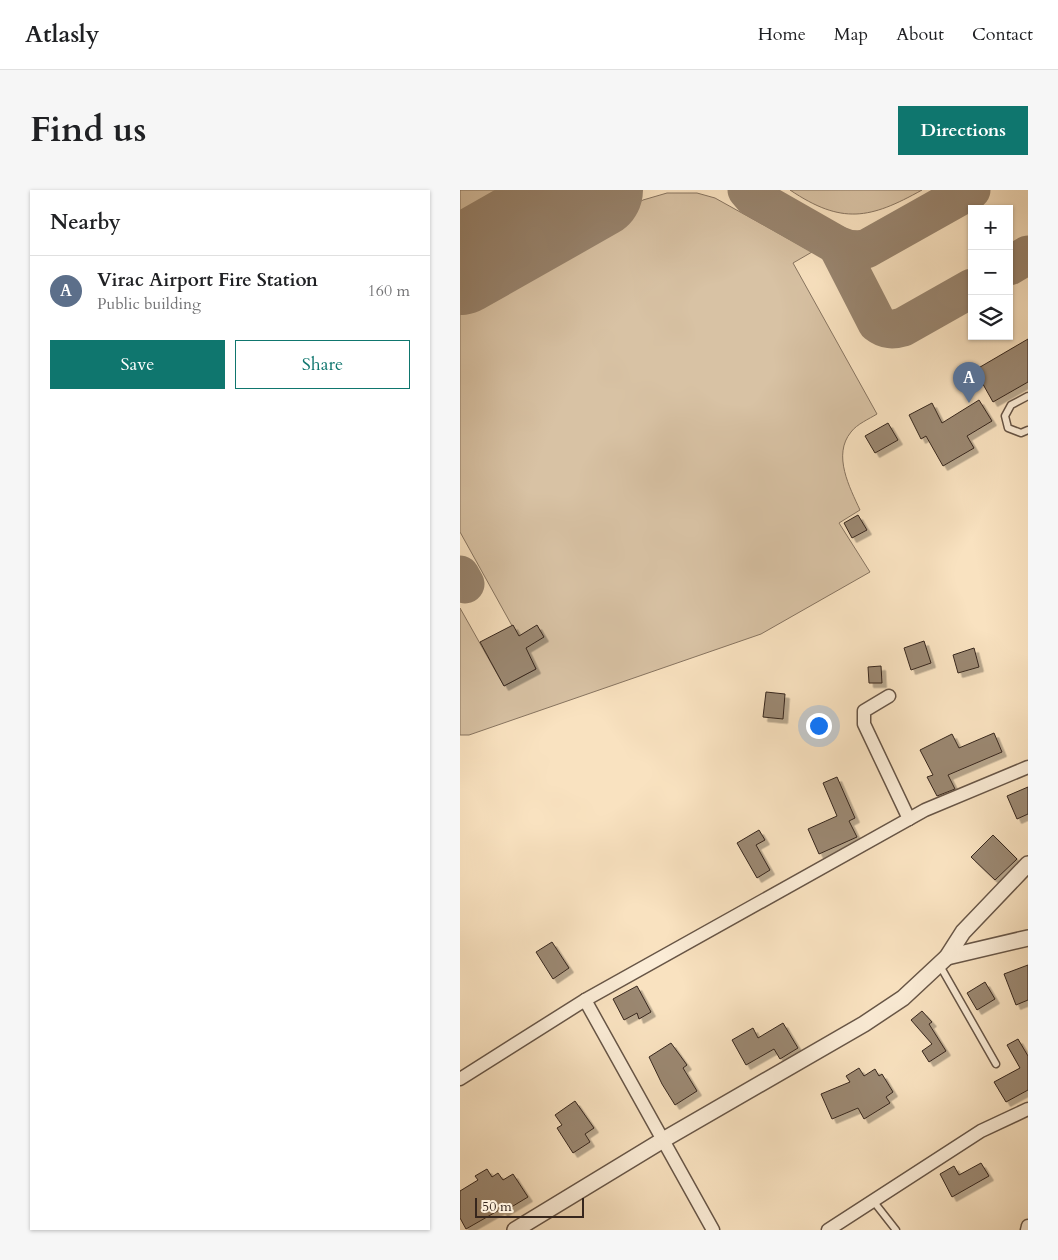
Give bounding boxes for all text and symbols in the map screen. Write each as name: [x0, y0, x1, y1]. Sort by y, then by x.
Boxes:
text: Atlasly: [25, 18, 99, 51]
text: Home: [758, 22, 806, 47]
text: Map: [834, 22, 868, 47]
text: About: [896, 22, 944, 47]
text: Contact: [972, 22, 1033, 47]
text: Find us: [30, 106, 146, 154]
button: Directions: [898, 106, 1028, 155]
map controls: [968, 205, 1013, 340]
button: +: [968, 205, 1013, 250]
text: Nearby: [50, 208, 121, 237]
button: −: [968, 250, 1013, 295]
text: Virac Airport Fire Station: [97, 267, 318, 293]
text: A: [60, 280, 72, 302]
text: 160 m: [368, 280, 410, 302]
text: Public building: [97, 293, 201, 315]
button: layers: [968, 295, 1013, 340]
button: Save: [50, 340, 225, 389]
button: Share: [235, 340, 410, 389]
pin: A: [953, 362, 985, 403]
your location: [806, 713, 832, 739]
scale bar: [475, 1195, 584, 1218]
text: 50 m: [482, 1197, 512, 1216]

